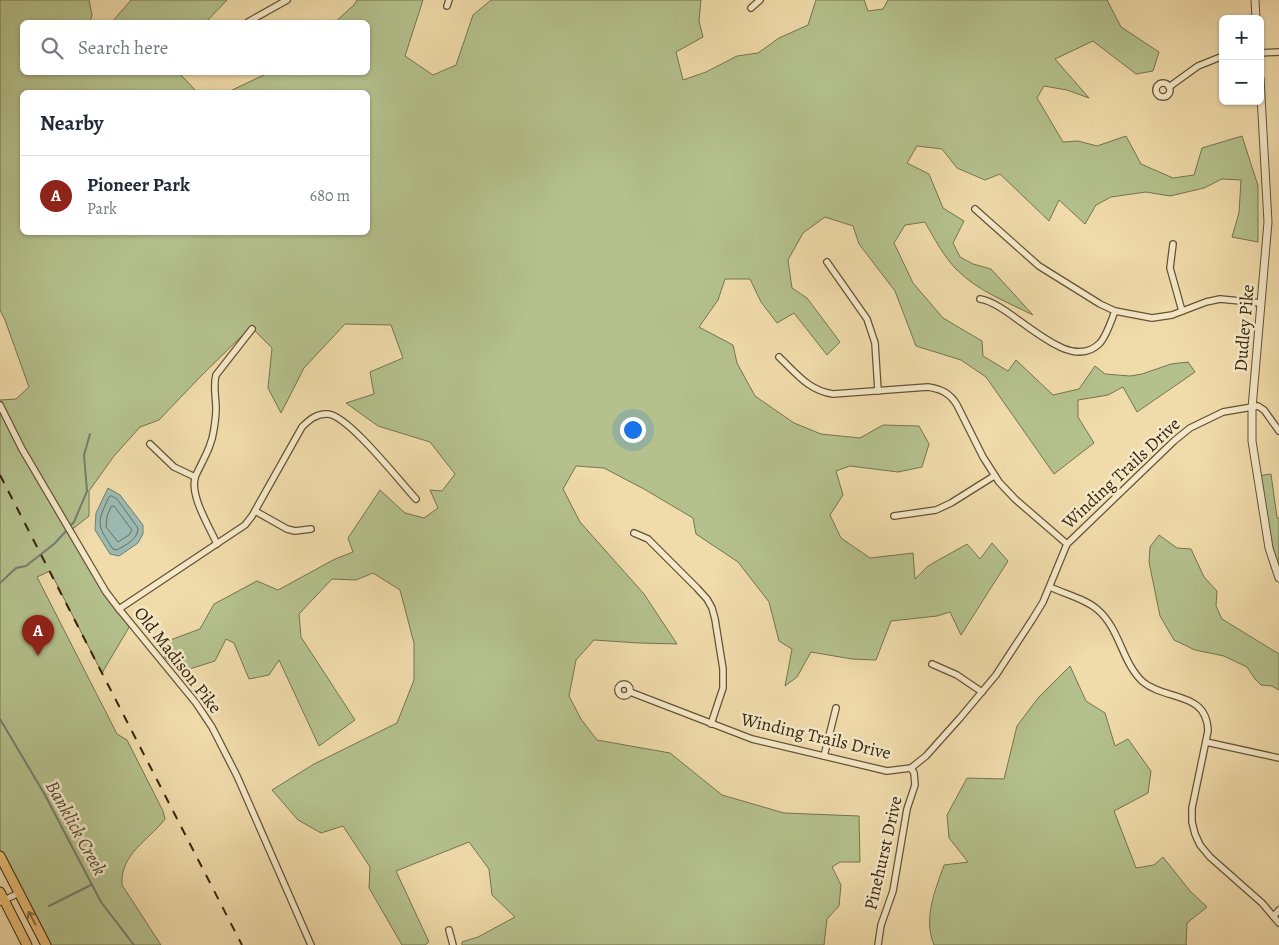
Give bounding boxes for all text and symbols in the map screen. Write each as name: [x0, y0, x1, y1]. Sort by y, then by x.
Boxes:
map controls: [1219, 15, 1264, 105]
button: +: [1219, 15, 1264, 60]
search box: [20, 20, 370, 75]
icon: search: [38, 34, 66, 62]
text: Search here: [78, 35, 168, 61]
button: −: [1219, 60, 1264, 105]
text: Nearby: [40, 109, 103, 137]
text: Pioneer Park: [87, 172, 190, 198]
text: A: [51, 185, 61, 207]
text: 680 m: [310, 185, 350, 207]
text: Park: [87, 198, 117, 220]
street label: Dudley Pike: [1228, 283, 1260, 373]
street label: Winding Trails Drive: [1056, 412, 1185, 535]
your location: [620, 417, 646, 443]
street label: Old Madison Pike: [129, 602, 227, 718]
pin: A: [22, 615, 54, 656]
street label: Winding Trails Drive: [738, 707, 893, 765]
water label: Banklick Creek: [39, 776, 113, 880]
street label: Pinehurst Drive: [858, 794, 908, 912]
one-way arrow: [27, 911, 37, 926]

